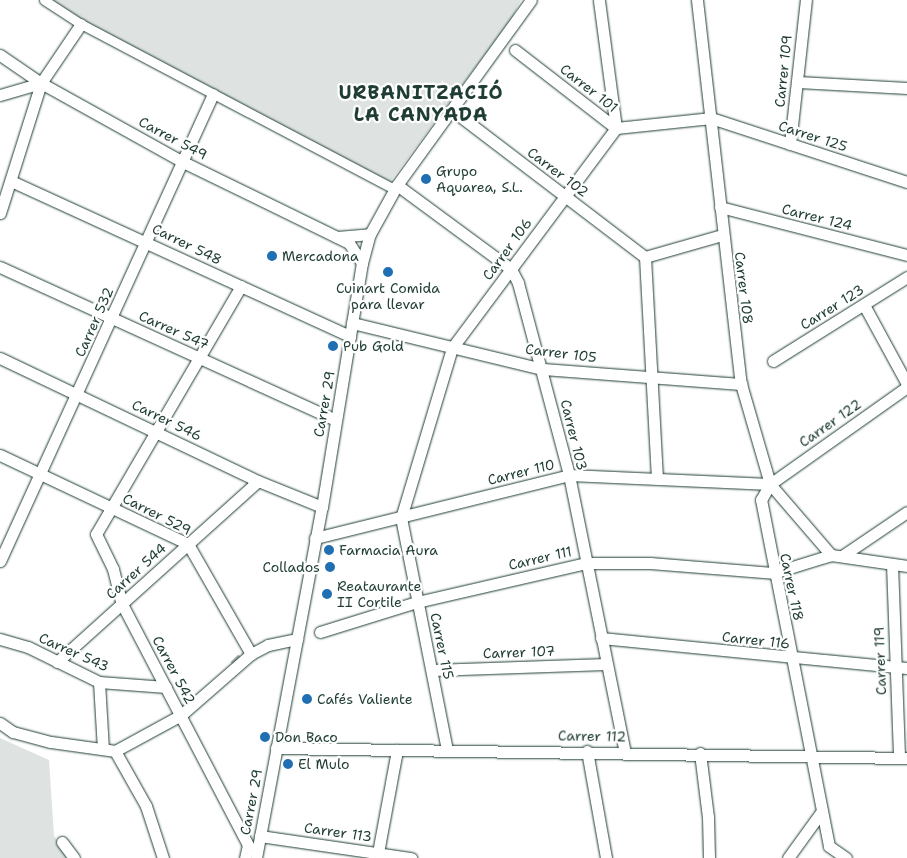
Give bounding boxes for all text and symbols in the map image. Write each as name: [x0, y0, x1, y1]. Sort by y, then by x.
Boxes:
street label: Carrer 109: [771, 34, 795, 108]
street label: Carrer 101: [557, 60, 621, 116]
district label: URBANITZACIÓ LA CANYADA: [337, 82, 505, 126]
street label: Carrer 549: [136, 113, 210, 163]
street label: Carrer 125: [777, 117, 849, 155]
street label: Carrer 102: [524, 144, 592, 200]
place label: Grupo Aquarea, S.L.: [436, 163, 523, 196]
marker: Grupo Aquarea, S.L.: [420, 173, 432, 185]
street label: Carrer 124: [780, 200, 854, 234]
street label: Carrer 106: [479, 215, 535, 283]
street label: Carrer 548: [149, 220, 225, 268]
place label: Mercadona: [282, 248, 359, 264]
marker: Mercadona: [266, 250, 278, 262]
street label: Carrer 108: [731, 251, 757, 325]
marker: Cuinart Comida para llevar: [382, 266, 394, 278]
place label: Cuinart Comida para llevar: [336, 280, 440, 312]
street label: Carrer 123: [797, 281, 867, 333]
street label: Carrer 532: [71, 285, 117, 359]
street label: Carrer 547: [136, 307, 212, 353]
place label: Pub Gold: [343, 338, 404, 354]
marker: Pub Gold: [327, 340, 339, 352]
street label: Carrer 105: [524, 340, 598, 366]
street label: Carrer 29: [310, 370, 338, 438]
street label: Carrer 122: [796, 395, 864, 451]
street label: Carrer 546: [129, 396, 205, 444]
street label: Carrer 103: [557, 398, 591, 472]
street label: Carrer 110: [486, 456, 556, 488]
street label: Carrer 529: [120, 490, 194, 538]
street label: Carrer 544: [102, 540, 170, 602]
place label: Farmacia Aura: [339, 542, 438, 558]
street label: Carrer 111: [507, 543, 573, 573]
marker: Farmacia Aura: [323, 544, 335, 556]
street label: Carrer 118: [777, 552, 807, 622]
place label: Collados: [262, 559, 320, 575]
marker: Collados: [324, 561, 336, 573]
place label: Reataurante II Cortile: [337, 578, 421, 610]
marker: Reataurante II Cortile: [321, 588, 333, 600]
street label: Carrer 115: [427, 611, 457, 681]
street label: Carrer 119: [870, 626, 890, 696]
street label: Carrer 116: [721, 628, 791, 652]
street label: Carrer 543: [36, 629, 112, 675]
street label: Carrer 542: [149, 633, 199, 707]
street label: Carrer 107: [483, 642, 555, 662]
place label: Cafés Valiente: [317, 691, 413, 707]
marker: Cafés Valiente: [301, 693, 313, 705]
street label: Carrer 112: [558, 727, 626, 745]
place label: Don Baco: [275, 729, 338, 745]
marker: Don Baco: [259, 731, 271, 743]
place label: El Mulo: [298, 756, 350, 772]
marker: El Mulo: [282, 758, 294, 770]
street label: Carrer 29: [236, 768, 266, 836]
street label: Carrer 113: [303, 819, 373, 845]

